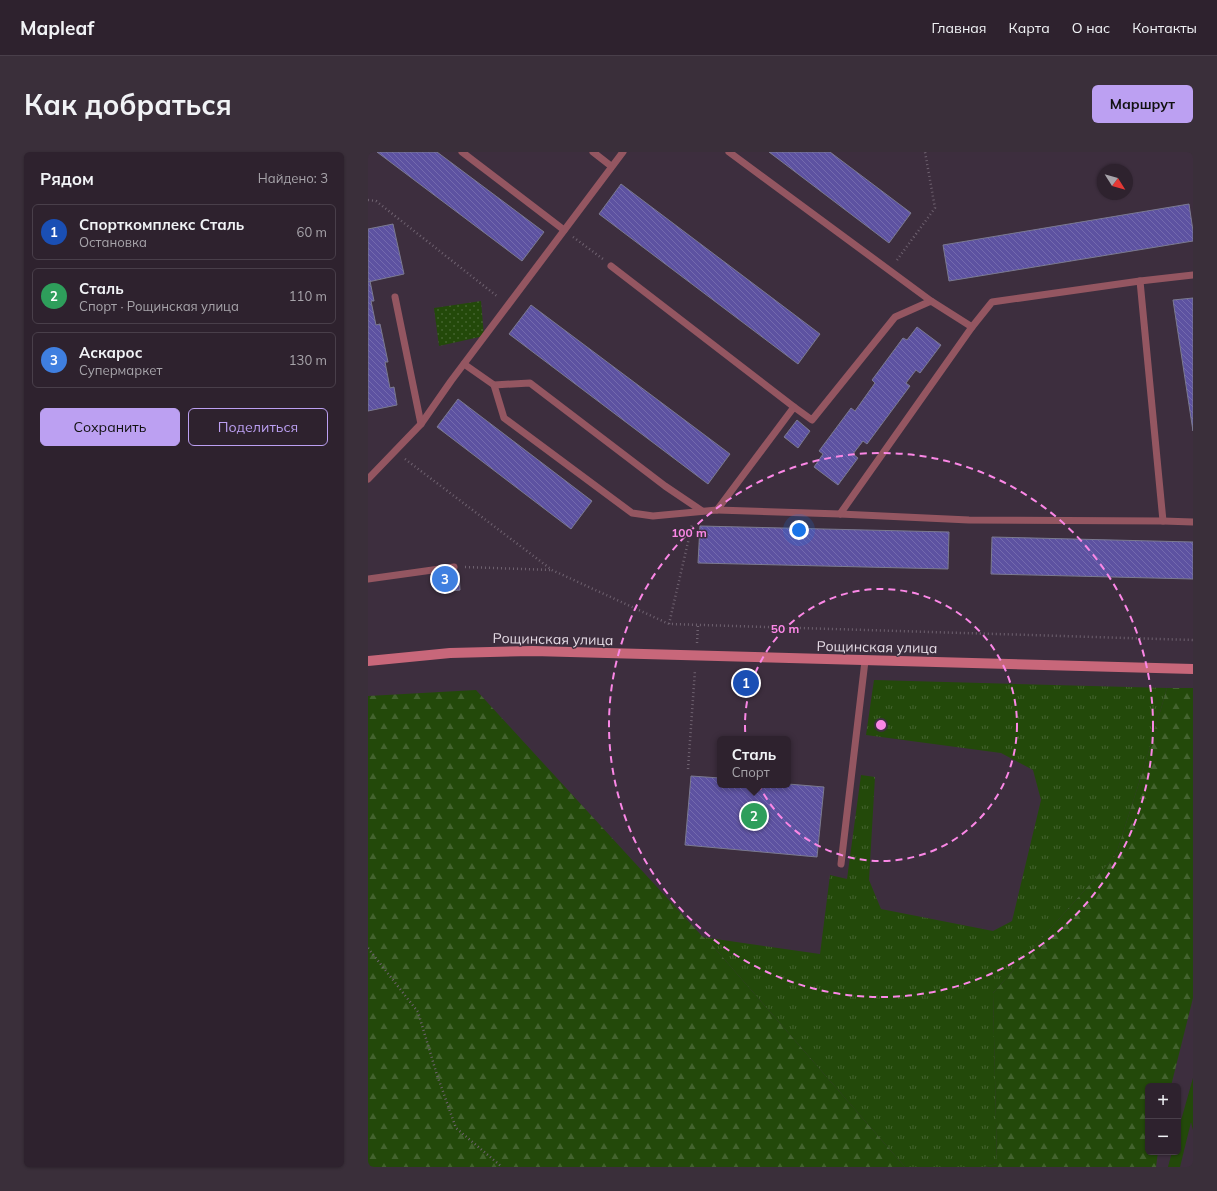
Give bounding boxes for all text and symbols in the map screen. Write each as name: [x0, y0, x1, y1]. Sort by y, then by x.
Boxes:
text: Mapleaf: [20, 16, 94, 40]
text: Главная: [932, 19, 987, 37]
text: Карта: [1009, 19, 1050, 37]
text: О нас: [1072, 19, 1110, 37]
text: Контакты: [1132, 19, 1197, 37]
button: Маршрут: [1092, 85, 1193, 123]
text: Как добраться: [24, 87, 232, 122]
north arrow: [1097, 164, 1133, 200]
text: Рядом: [40, 168, 94, 189]
text: Найдено: 3: [258, 170, 328, 186]
text: Спорткомплекс Сталь: [79, 215, 244, 234]
text: 1: [50, 224, 58, 240]
text: 60 m: [297, 224, 327, 240]
text: Остановка: [79, 234, 147, 250]
text: Сталь: [79, 279, 124, 298]
text: 2: [50, 288, 58, 304]
text: 110 m: [289, 288, 327, 304]
text: Спорт · Рощинская улица: [79, 298, 239, 314]
text: Аскарос: [79, 343, 142, 362]
text: 3: [50, 352, 58, 368]
text: 130 m: [289, 352, 327, 368]
text: Супермаркет: [79, 362, 162, 378]
button: Сохранить: [40, 408, 180, 446]
button: Поделиться: [188, 408, 328, 446]
your location: [789, 520, 809, 540]
text: 100 m: [671, 525, 707, 540]
pin: 3: [432, 564, 458, 594]
text: 50 m: [771, 621, 799, 636]
street label: Рощинская улица: [492, 629, 614, 649]
street label: Рощинская улица: [816, 637, 938, 657]
pin: 1: [733, 668, 759, 698]
centre of rings: [874, 718, 888, 732]
popup: [717, 736, 791, 788]
text: Сталь: [732, 745, 776, 764]
text: Спорт: [732, 764, 770, 780]
pin: 2: [741, 801, 767, 831]
map controls: [1145, 1083, 1181, 1155]
button: +: [1145, 1083, 1181, 1119]
button: −: [1145, 1119, 1181, 1155]

